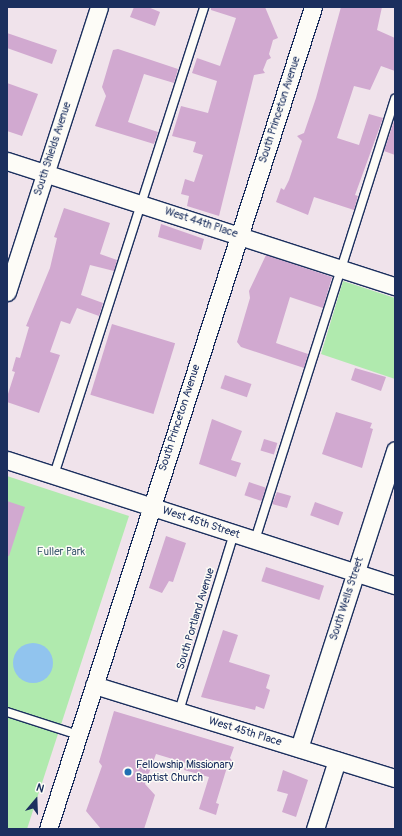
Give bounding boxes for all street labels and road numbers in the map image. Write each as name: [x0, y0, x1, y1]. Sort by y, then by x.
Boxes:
street label: South Princeton Avenue: [257, 55, 303, 165]
street label: South Shields Avenue: [32, 100, 74, 198]
street label: West 44th Place: [163, 205, 239, 241]
street label: South Princeton Avenue: [157, 363, 203, 473]
street label: West 45th Street: [161, 504, 241, 542]
street label: South Wells Street: [327, 556, 367, 642]
street label: South Portland Avenue: [174, 567, 218, 671]
street label: West 45th Place: [207, 715, 283, 749]

